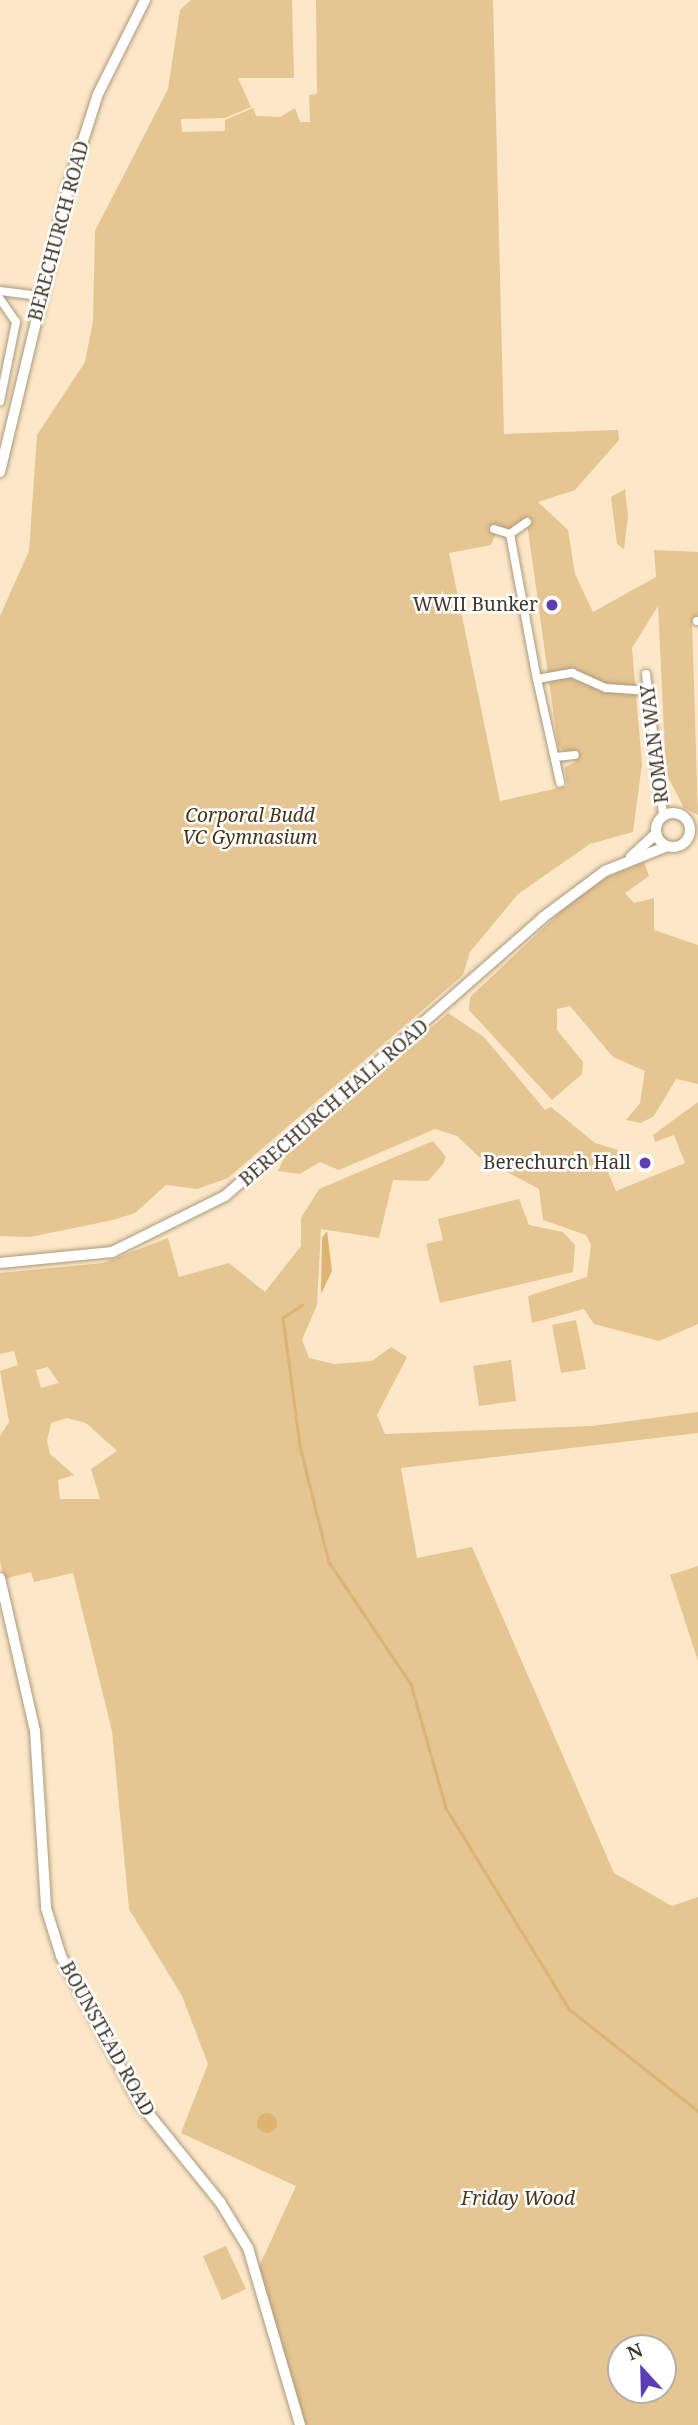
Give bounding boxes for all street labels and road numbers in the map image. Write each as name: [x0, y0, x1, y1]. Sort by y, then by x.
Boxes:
street label: BERECHURCH ROAD: [24, 138, 94, 324]
street label: ROMAN WAY: [636, 683, 674, 805]
street label: BERECHURCH HALL ROAD: [235, 1015, 433, 1191]
street label: BOUNSTEAD ROAD: [55, 1958, 159, 2120]

